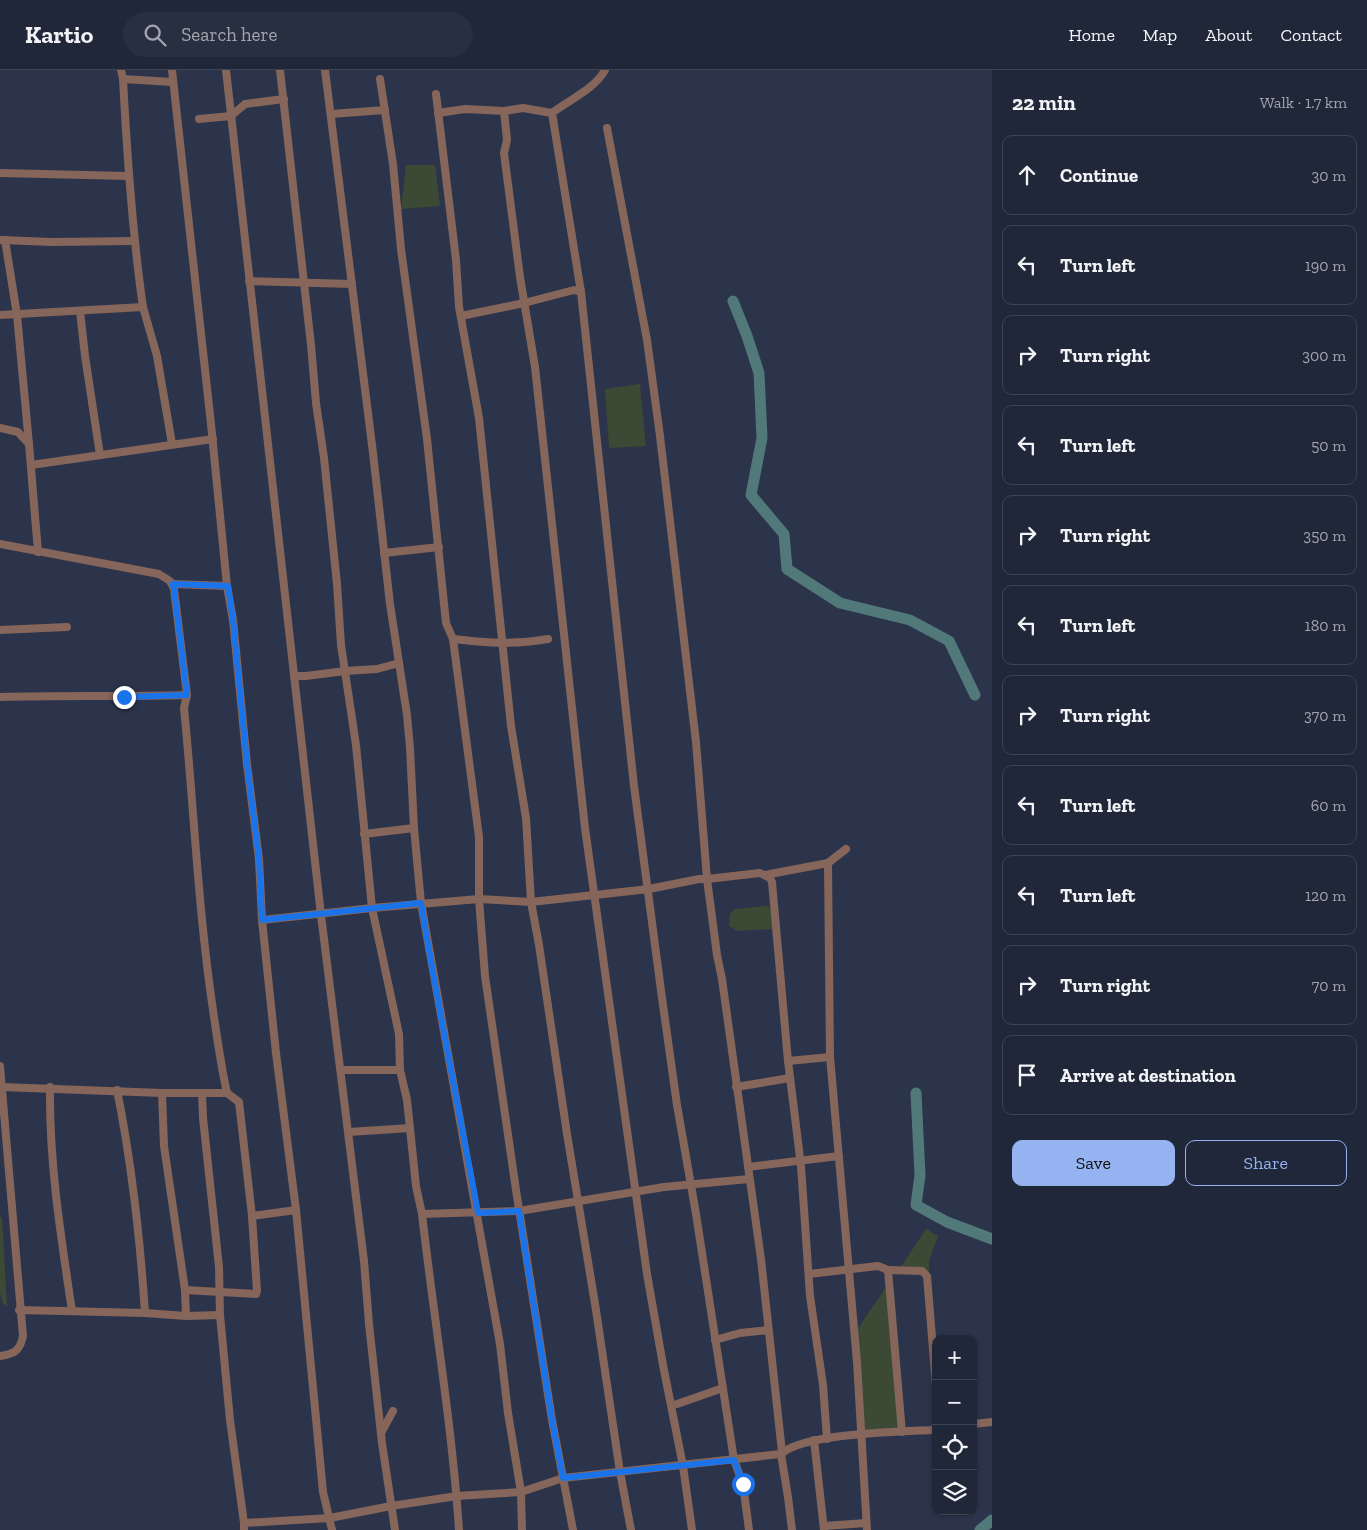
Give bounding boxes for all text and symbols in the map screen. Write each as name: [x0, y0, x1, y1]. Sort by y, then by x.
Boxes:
search box: [123, 12, 473, 57]
text: Kartio: [25, 20, 93, 49]
icon: search: [141, 21, 169, 49]
text: Search here: [181, 23, 277, 46]
text: Home: [1068, 24, 1115, 46]
text: Map: [1143, 24, 1177, 46]
text: About: [1205, 24, 1252, 46]
text: Contact: [1280, 24, 1342, 46]
text: 22 min: [1012, 90, 1076, 115]
text: Walk · 1.7 km: [1260, 93, 1347, 112]
icon: ahead: [1013, 161, 1041, 189]
text: Continue: [1060, 164, 1138, 187]
text: 30 m: [1312, 166, 1346, 185]
icon: left: [1013, 251, 1041, 279]
text: Turn left: [1060, 254, 1135, 277]
text: 190 m: [1305, 256, 1346, 275]
icon: right: [1013, 341, 1041, 369]
text: Turn right: [1060, 344, 1150, 367]
text: 300 m: [1302, 346, 1346, 365]
icon: left: [1013, 431, 1041, 459]
text: Turn left: [1060, 434, 1135, 457]
text: 50 m: [1311, 436, 1346, 455]
icon: right: [1013, 521, 1041, 549]
text: Turn right: [1060, 524, 1150, 547]
text: 350 m: [1303, 526, 1346, 545]
icon: left: [1013, 611, 1041, 639]
text: Turn left: [1060, 614, 1135, 637]
text: 180 m: [1305, 616, 1346, 635]
route end: [113, 686, 136, 709]
icon: right: [1013, 701, 1041, 729]
text: Turn right: [1060, 704, 1150, 727]
text: 370 m: [1304, 706, 1346, 725]
icon: left: [1013, 791, 1041, 819]
text: Turn left: [1060, 794, 1135, 817]
text: 60 m: [1311, 796, 1346, 815]
icon: left: [1013, 881, 1041, 909]
text: Turn left: [1060, 884, 1135, 907]
text: 120 m: [1305, 886, 1346, 905]
icon: right: [1013, 971, 1041, 999]
text: Turn right: [1060, 974, 1150, 997]
text: 70 m: [1312, 976, 1346, 995]
icon: arrive: [1013, 1061, 1041, 1089]
text: Arrive at destination: [1060, 1064, 1236, 1087]
button: Save: [1012, 1140, 1175, 1186]
button: Share: [1185, 1140, 1347, 1186]
map controls: [932, 1335, 977, 1515]
button: +: [932, 1335, 977, 1380]
button: −: [932, 1380, 977, 1425]
button: locate: [932, 1425, 977, 1470]
button: layers: [932, 1470, 977, 1515]
route start: [732, 1473, 755, 1496]

